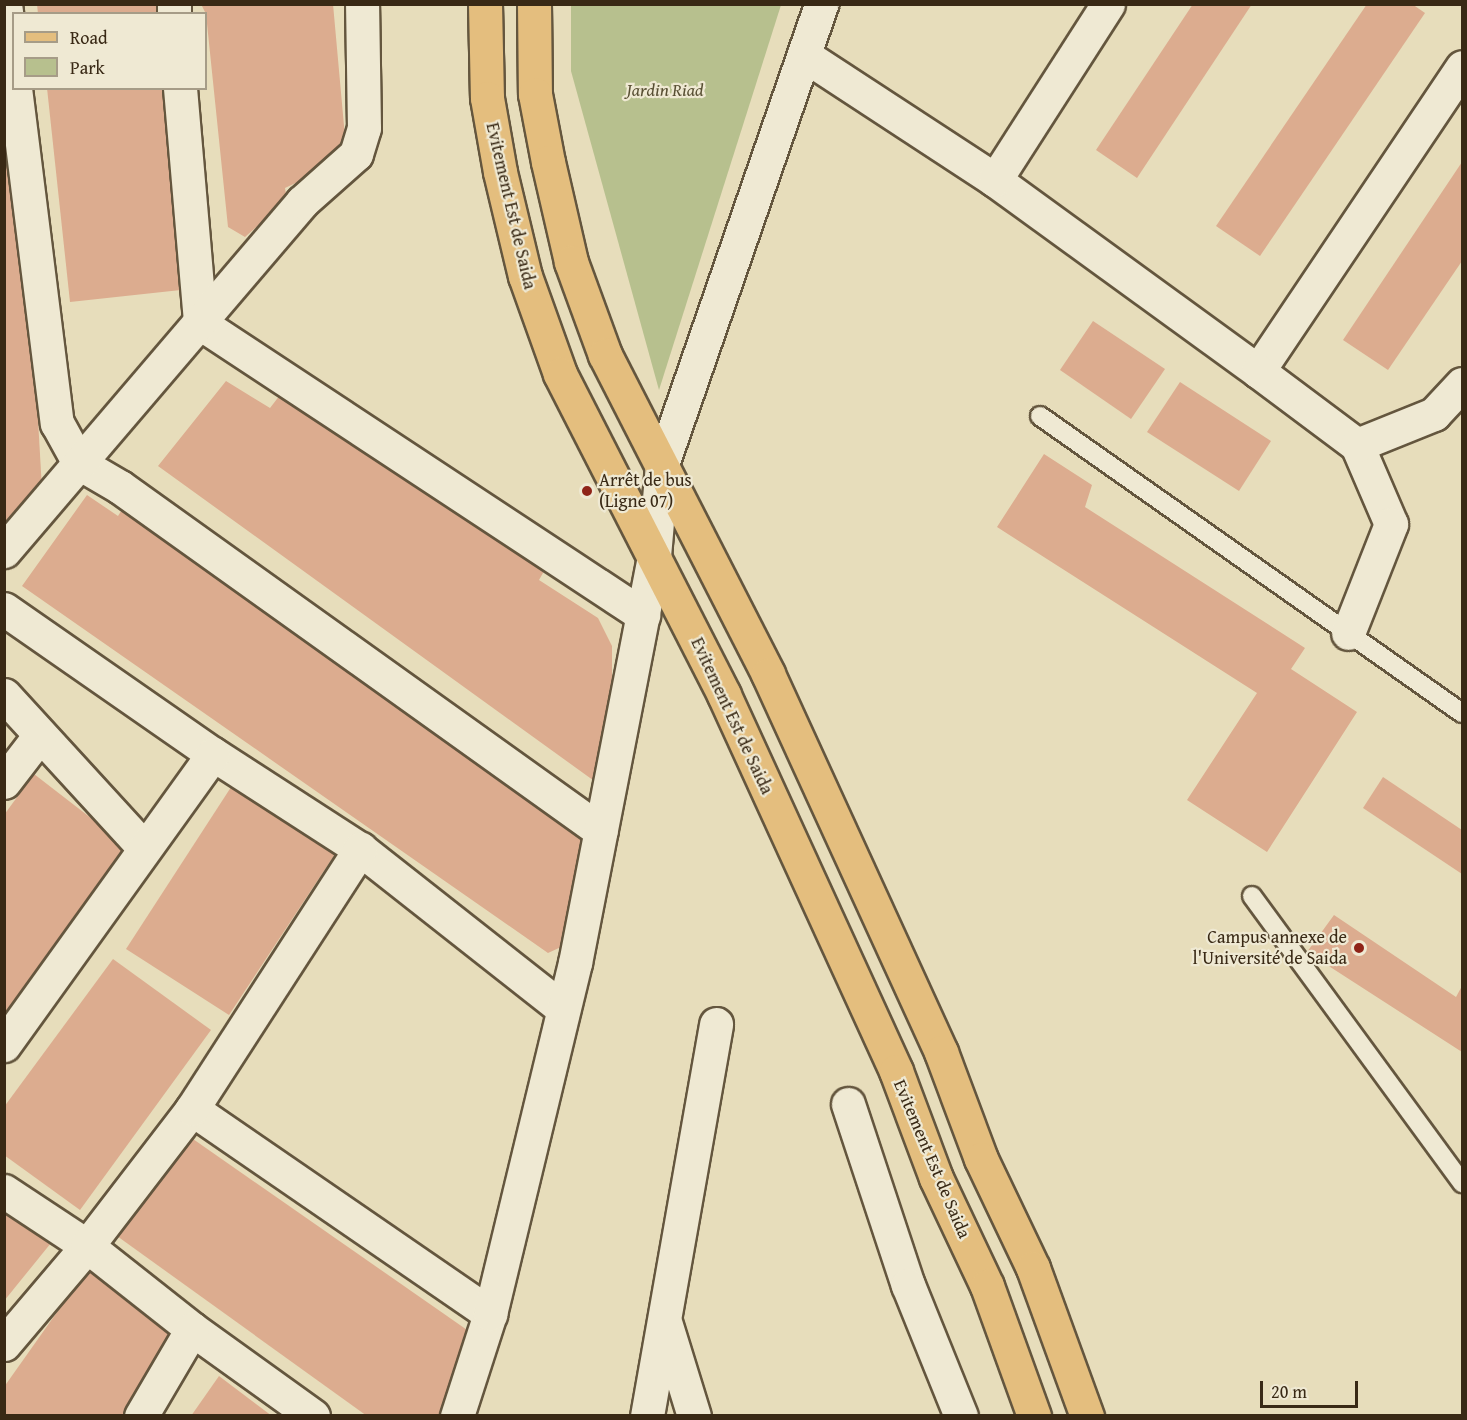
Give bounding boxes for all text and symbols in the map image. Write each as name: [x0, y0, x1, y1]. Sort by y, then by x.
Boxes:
legend: [12, 12, 207, 90]
text: Road: [70, 24, 108, 51]
text: Park: [70, 54, 105, 81]
park label: Jardin Riad: [626, 79, 704, 101]
street label: Evitement Est de Saida: [481, 120, 541, 292]
place label: Arrêt de bus (Ligne 07): [599, 470, 692, 512]
marker: Arrêt de bus (Ligne 07): [580, 484, 594, 498]
street label: Evitement Est de Saida: [686, 634, 778, 798]
place label: Campus annexe de l'Université de Saida: [1192, 927, 1347, 970]
marker: Campus annexe de l'Université de Saida: [1352, 941, 1366, 955]
street label: Evitement Est de Saida: [889, 1076, 975, 1242]
scale bar: [1263, 1369, 1360, 1407]
text: 20 m: [1271, 1378, 1307, 1405]

